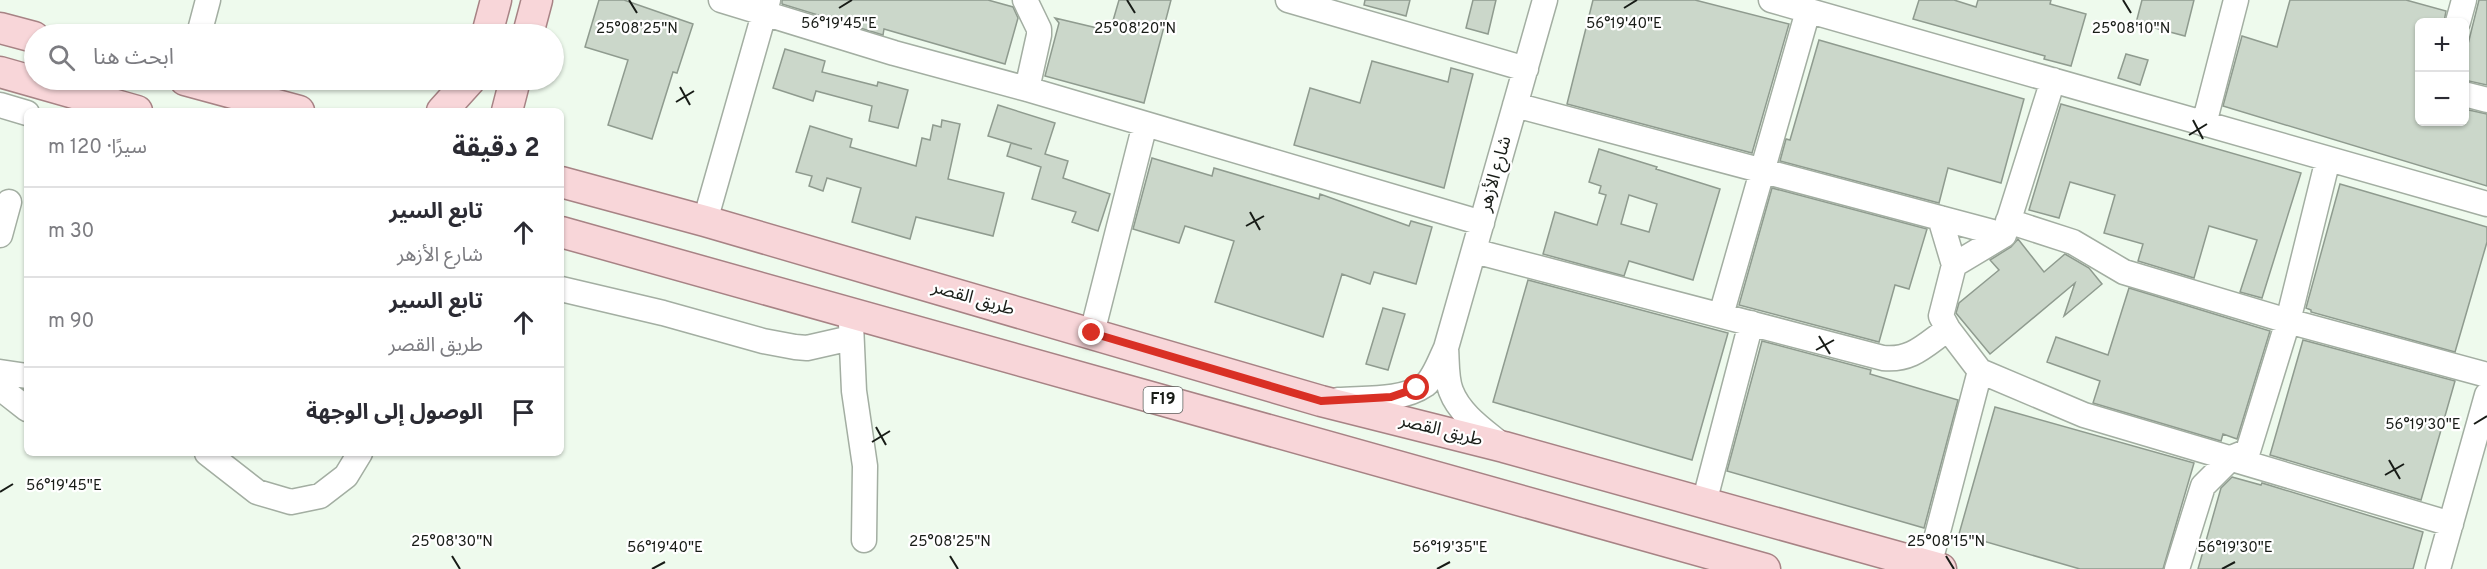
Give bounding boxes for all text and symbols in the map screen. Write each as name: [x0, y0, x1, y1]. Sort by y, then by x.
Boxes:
text: 56°19'45"E: [801, 15, 877, 34]
text: 56°19'40"E: [1586, 15, 1662, 34]
map controls: [2415, 18, 2469, 126]
button: +: [2415, 18, 2469, 72]
text: 25°08'25"N: [596, 20, 678, 39]
text: 25°08'20"N: [1094, 20, 1176, 39]
text: 25°08'10"N: [2092, 20, 2170, 39]
search box: [24, 24, 564, 90]
icon: search: [45, 41, 78, 74]
text: ابحث هنا: [93, 45, 174, 72]
button: −: [2415, 72, 2469, 126]
text: 2 دقيقة: [452, 133, 540, 166]
street label: شارع الأزهر: [1474, 134, 1519, 216]
text: سيرًا · 120 m: [48, 135, 147, 161]
text: تابع السير: [389, 199, 483, 226]
icon: ahead: [507, 216, 540, 249]
text: 30 m: [48, 219, 94, 245]
text: شارع الأزهر: [397, 243, 483, 269]
street label: طريق القصر: [928, 276, 1017, 322]
text: تابع السير: [389, 289, 483, 316]
icon: ahead: [507, 306, 540, 339]
text: 90 m: [48, 309, 94, 335]
route end: [1078, 319, 1104, 345]
text: طريق القصر: [389, 333, 483, 359]
route start: [1403, 374, 1429, 400]
road number: F19: [1144, 387, 1182, 413]
icon: arrive: [507, 396, 540, 429]
text: الوصول إلى الوجهة: [306, 400, 483, 427]
street label: طريق القصر: [1396, 409, 1485, 452]
text: 56°19'30"E: [2385, 416, 2461, 435]
text: 56°19'45"E: [26, 477, 102, 496]
text: 25°08'30"N: [411, 533, 493, 552]
text: 25°08'25"N: [909, 533, 991, 552]
text: 25°08'15"N: [1907, 533, 1985, 552]
text: 56°19'40"E: [627, 539, 703, 558]
text: 56°19'35"E: [1412, 539, 1488, 558]
text: 56°19'30"E: [2197, 539, 2273, 558]

